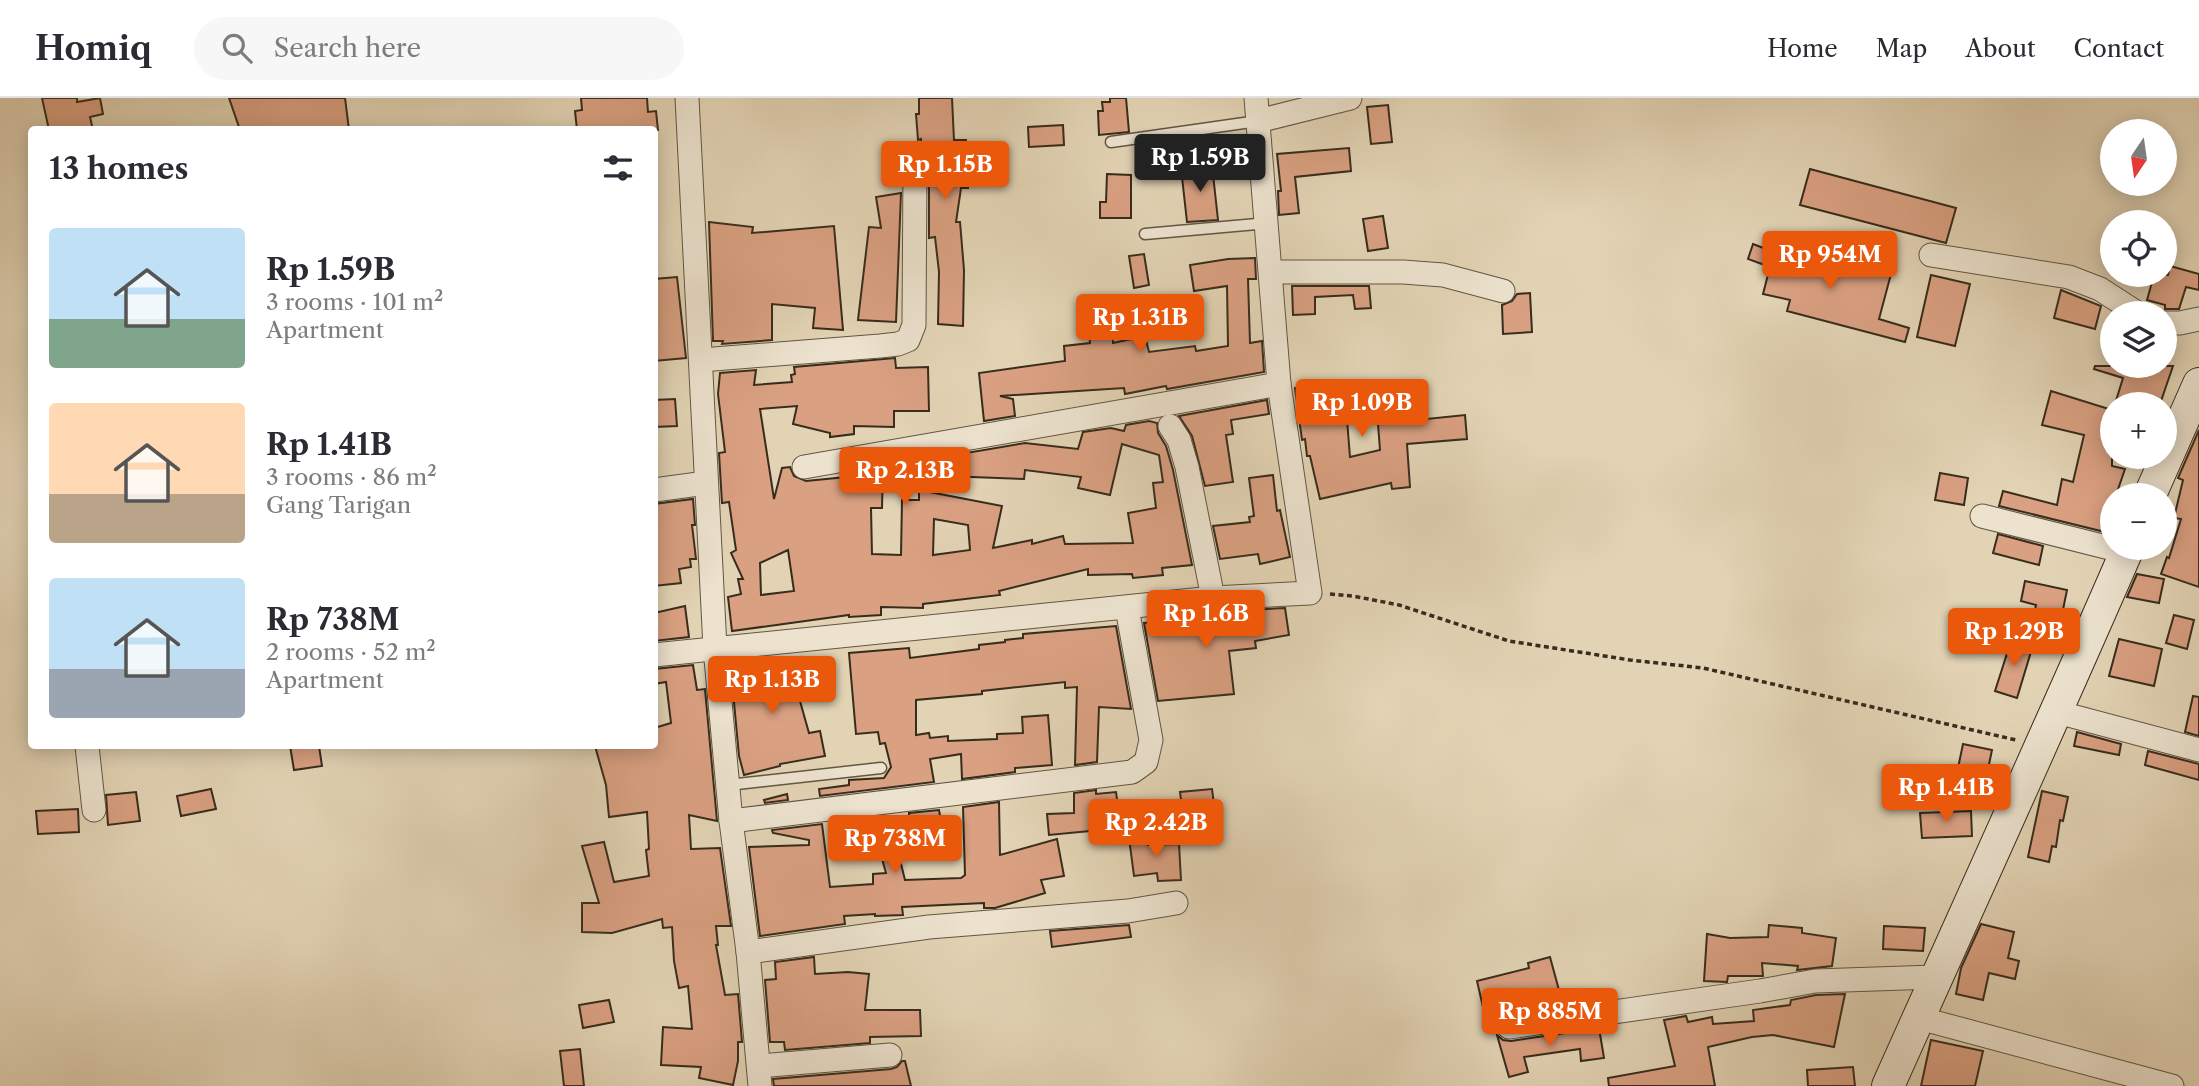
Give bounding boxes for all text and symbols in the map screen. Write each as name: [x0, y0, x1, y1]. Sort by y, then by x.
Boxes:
search box: [194, 17, 684, 80]
text: Homiq: [35, 28, 152, 69]
icon: search: [218, 29, 256, 67]
text: Search here: [274, 32, 421, 64]
text: Home: [1767, 34, 1838, 63]
text: Map: [1876, 34, 1927, 63]
text: About: [1965, 34, 2036, 63]
text: Contact: [2074, 34, 2164, 63]
north arrow: [2100, 119, 2177, 196]
map controls: [2100, 119, 2177, 560]
pin: Rp 1.59B: [1128, 134, 1272, 194]
pin: Rp 1.15B: [873, 141, 1017, 201]
text: Rp 1.59B: [1150, 143, 1250, 171]
icon: filters: [599, 149, 637, 187]
text: 13 homes: [49, 150, 188, 187]
text: Rp 1.15B: [897, 150, 993, 178]
button: locate: [2100, 210, 2177, 287]
pin: Rp 954M: [1765, 232, 1895, 291]
text: Rp 954M: [1778, 240, 1882, 268]
text: Rp 1.59B: [266, 251, 395, 288]
icon: home: [105, 256, 189, 340]
text: 3 rooms · 101 m²: [266, 288, 443, 316]
pin: Rp 1.31B: [1068, 294, 1212, 354]
button: layers: [2100, 301, 2177, 378]
text: Rp 1.31B: [1092, 303, 1188, 331]
text: Apartment: [266, 316, 384, 344]
pin: Rp 1.09B: [1290, 380, 1434, 439]
text: Rp 1.09B: [1312, 388, 1412, 416]
button: +: [2100, 392, 2177, 469]
text: Rp 1.41B: [266, 426, 392, 463]
icon: home: [105, 431, 189, 515]
pin: Rp 2.13B: [833, 448, 977, 507]
text: Rp 2.13B: [855, 456, 955, 484]
text: 3 rooms · 86 m²: [266, 463, 437, 491]
button: −: [2100, 483, 2177, 560]
text: Gang Tarigan: [266, 491, 411, 519]
pin: Rp 1.6B: [1141, 590, 1271, 650]
text: Rp 1.6B: [1163, 599, 1249, 627]
text: Rp 738M: [266, 601, 400, 638]
icon: home: [105, 606, 189, 690]
pin: Rp 1.29B: [1942, 608, 2086, 668]
text: Rp 1.29B: [1964, 617, 2064, 645]
text: 2 rooms · 52 m²: [266, 638, 436, 666]
pin: Rp 1.13B: [700, 656, 844, 716]
text: Rp 1.13B: [724, 665, 820, 693]
text: Apartment: [266, 666, 384, 694]
pin: Rp 1.41B: [1874, 764, 2018, 824]
text: Rp 1.41B: [1898, 773, 1994, 801]
pin: Rp 2.42B: [1084, 800, 1228, 859]
text: Rp 2.42B: [1104, 808, 1208, 836]
pin: Rp 738M: [830, 816, 960, 875]
text: Rp 738M: [844, 824, 946, 852]
pin: Rp 885M: [1485, 988, 1615, 1048]
text: Rp 885M: [1498, 997, 1602, 1025]

